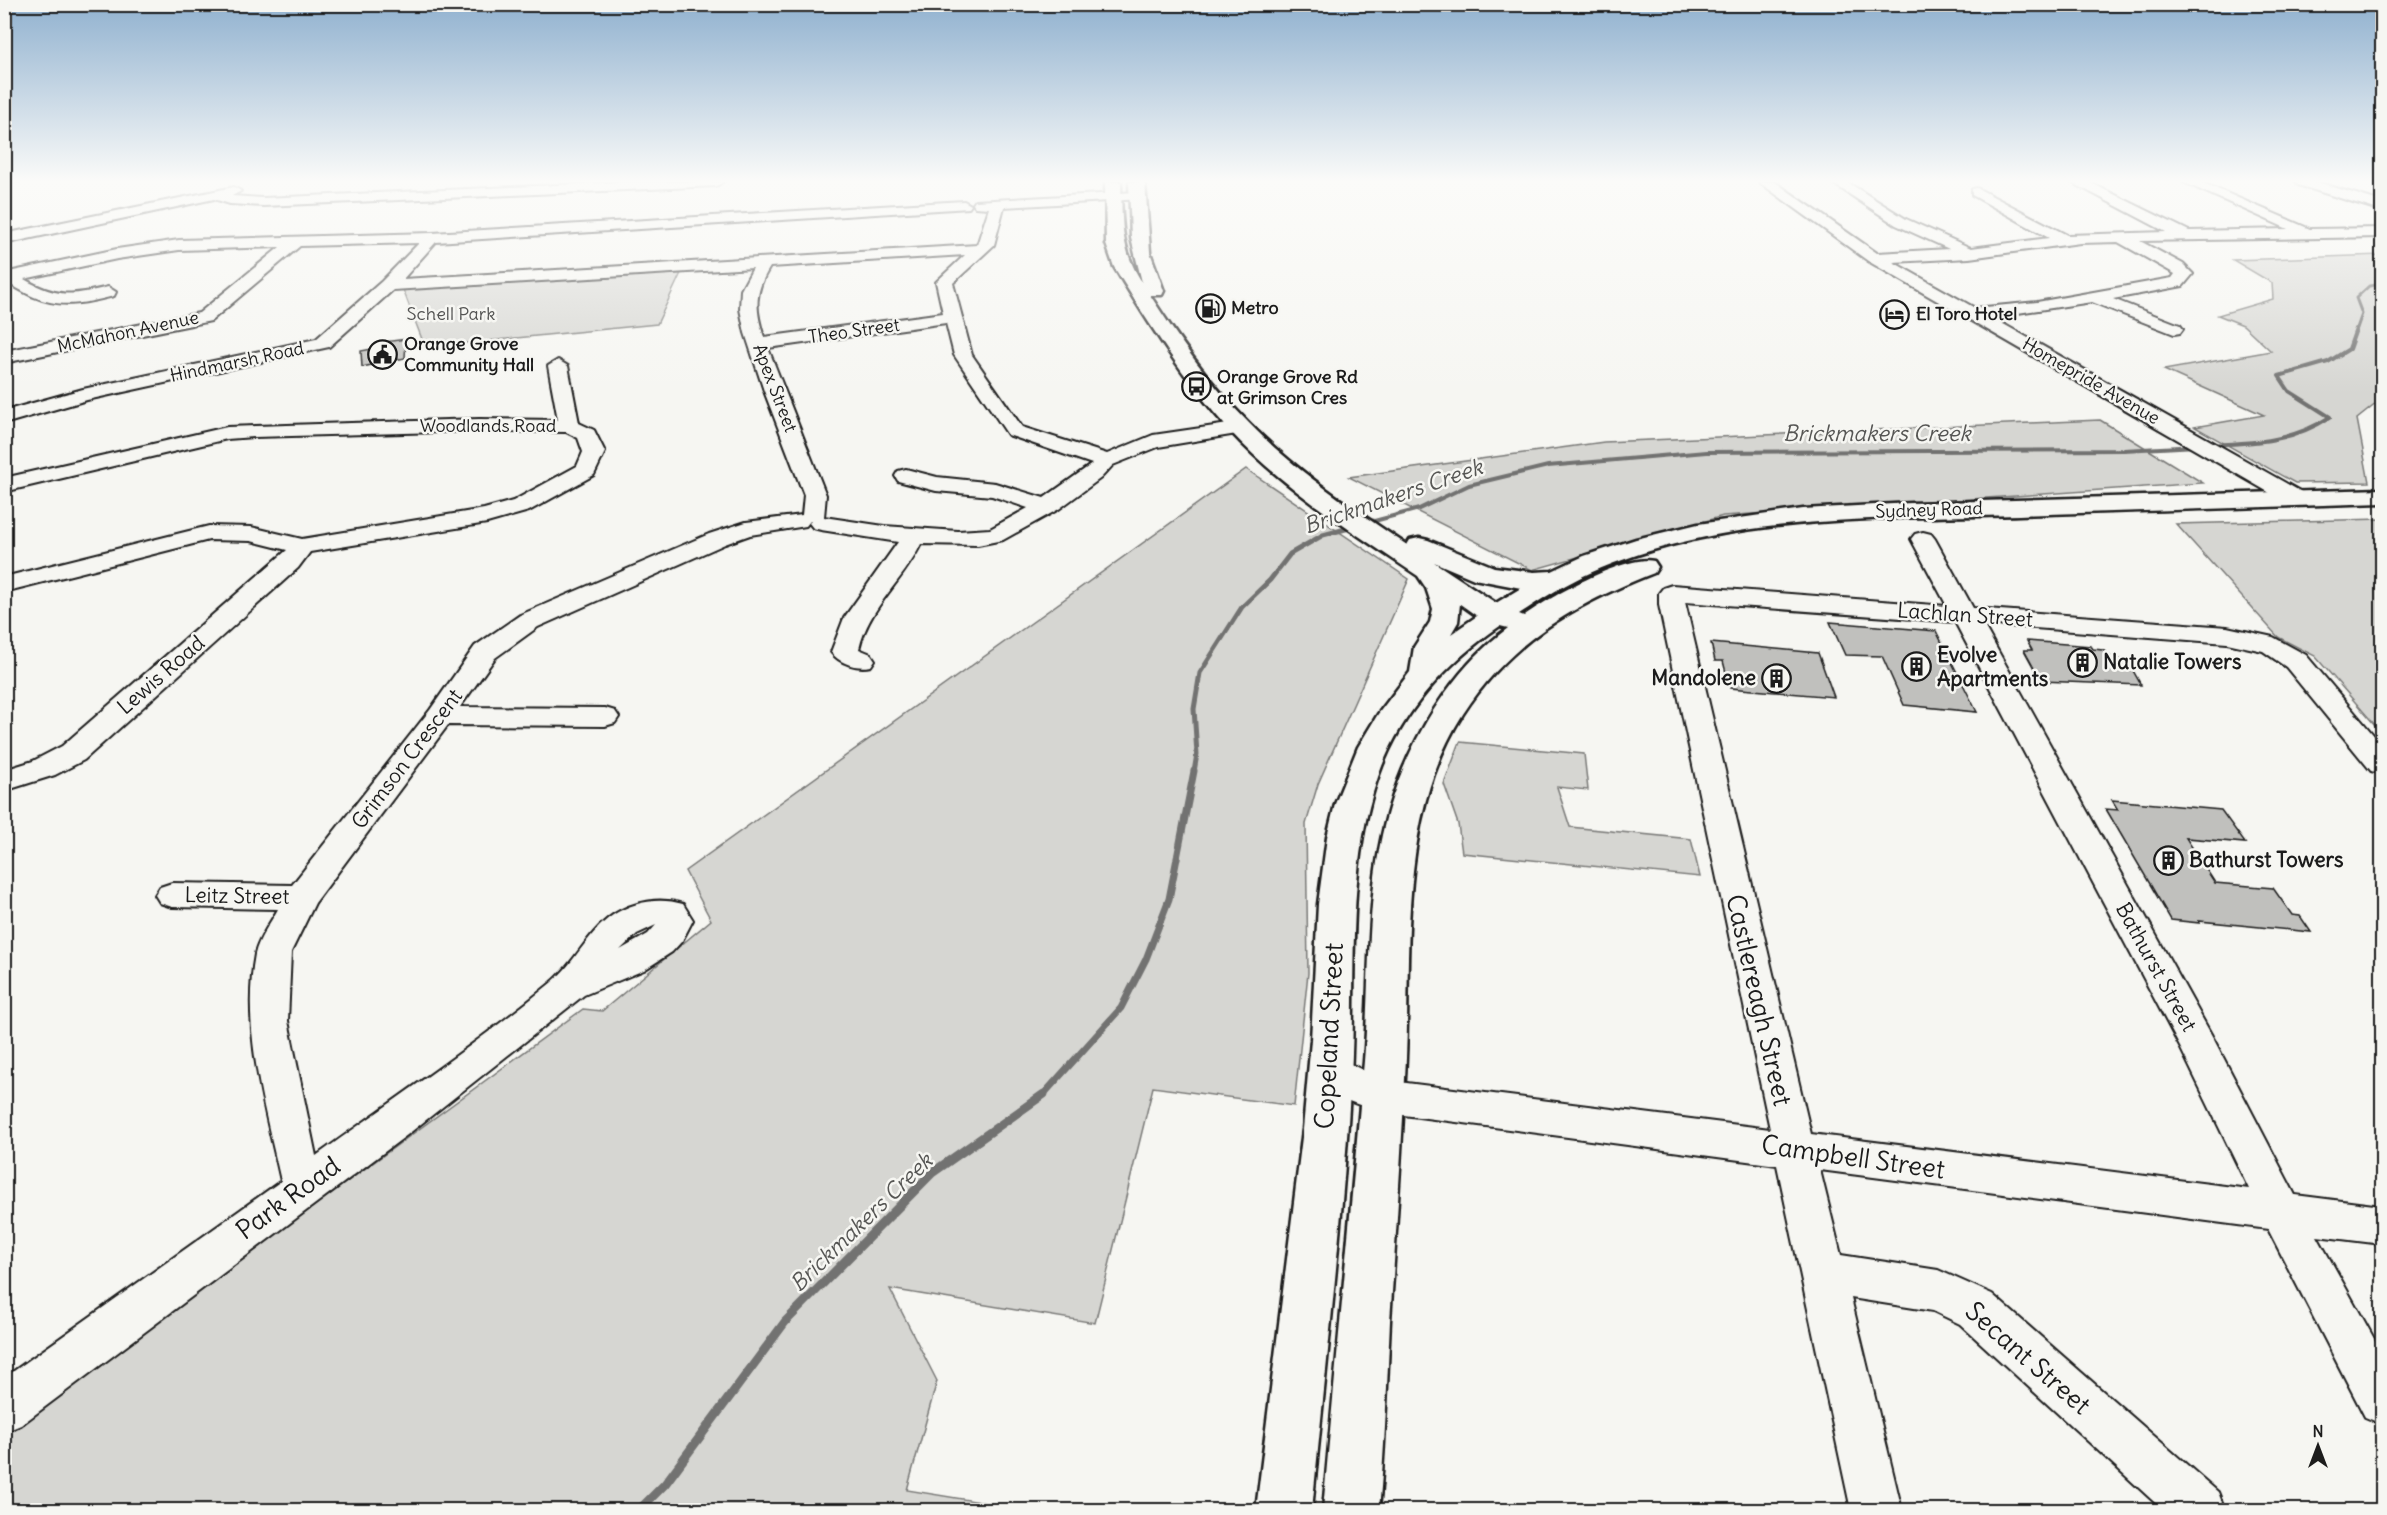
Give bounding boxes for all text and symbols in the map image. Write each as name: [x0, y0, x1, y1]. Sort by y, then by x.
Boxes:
fuel station icon: Metro: [1194, 292, 1226, 324]
place label: Metro: [1231, 296, 1279, 319]
hotel icon: El Toro Hotel: [1879, 298, 1911, 330]
park label: Schell Park: [407, 302, 495, 325]
place label: El Toro Hotel: [1916, 302, 2017, 325]
street label: McMahon Avenue: [55, 305, 201, 358]
street label: Theo Street: [807, 313, 901, 348]
place label: Orange Grove Community Hall: [404, 332, 534, 376]
street label: Homepride Avenue: [2018, 332, 2164, 429]
street label: Hindmarsh Road: [168, 336, 306, 387]
public building icon: Orange Grove Community Hall: [367, 338, 399, 370]
street label: Apex Street: [748, 340, 803, 435]
place label: Orange Grove Rd at Grimson Cres: [1217, 365, 1358, 409]
bus stop icon: Orange Grove Rd at Grimson Cres: [1180, 371, 1212, 403]
street label: Woodlands Road: [420, 414, 557, 437]
water label: Brickmakers Creek: [1783, 419, 1972, 447]
water label: Brickmakers Creek: [1300, 452, 1488, 540]
street label: Sydney Road: [1875, 496, 1984, 523]
street label: Lachlan Street: [1896, 596, 2034, 633]
street label: Lewis Road: [111, 629, 210, 720]
place label: Evolve Apartments: [1937, 641, 2049, 692]
building icon: Natalie Towers: [2066, 646, 2098, 678]
place label: Natalie Towers: [2103, 648, 2242, 675]
building icon: Evolve Apartments: [1900, 651, 1932, 683]
building icon: Mandolene: [1761, 662, 1793, 694]
place label: Mandolene: [1651, 664, 1756, 691]
street label: Grimson Crescent: [345, 683, 468, 834]
building icon: Bathurst Towers: [2152, 844, 2184, 876]
place label: Bathurst Towers: [2189, 846, 2344, 873]
street label: Leitz Street: [184, 881, 290, 910]
street label: Castlereagh Street: [1719, 891, 1800, 1109]
street label: Bathurst Street: [2110, 898, 2203, 1036]
street label: Copeland Street: [1307, 942, 1350, 1130]
street label: Campbell Street: [1759, 1127, 1947, 1186]
water label: Brickmakers Creek: [784, 1146, 939, 1297]
street label: Park Road: [229, 1149, 346, 1246]
street label: Secant Street: [1959, 1294, 2098, 1421]
north arrow: [2288, 1416, 2348, 1476]
text: N: [2312, 1421, 2324, 1441]

